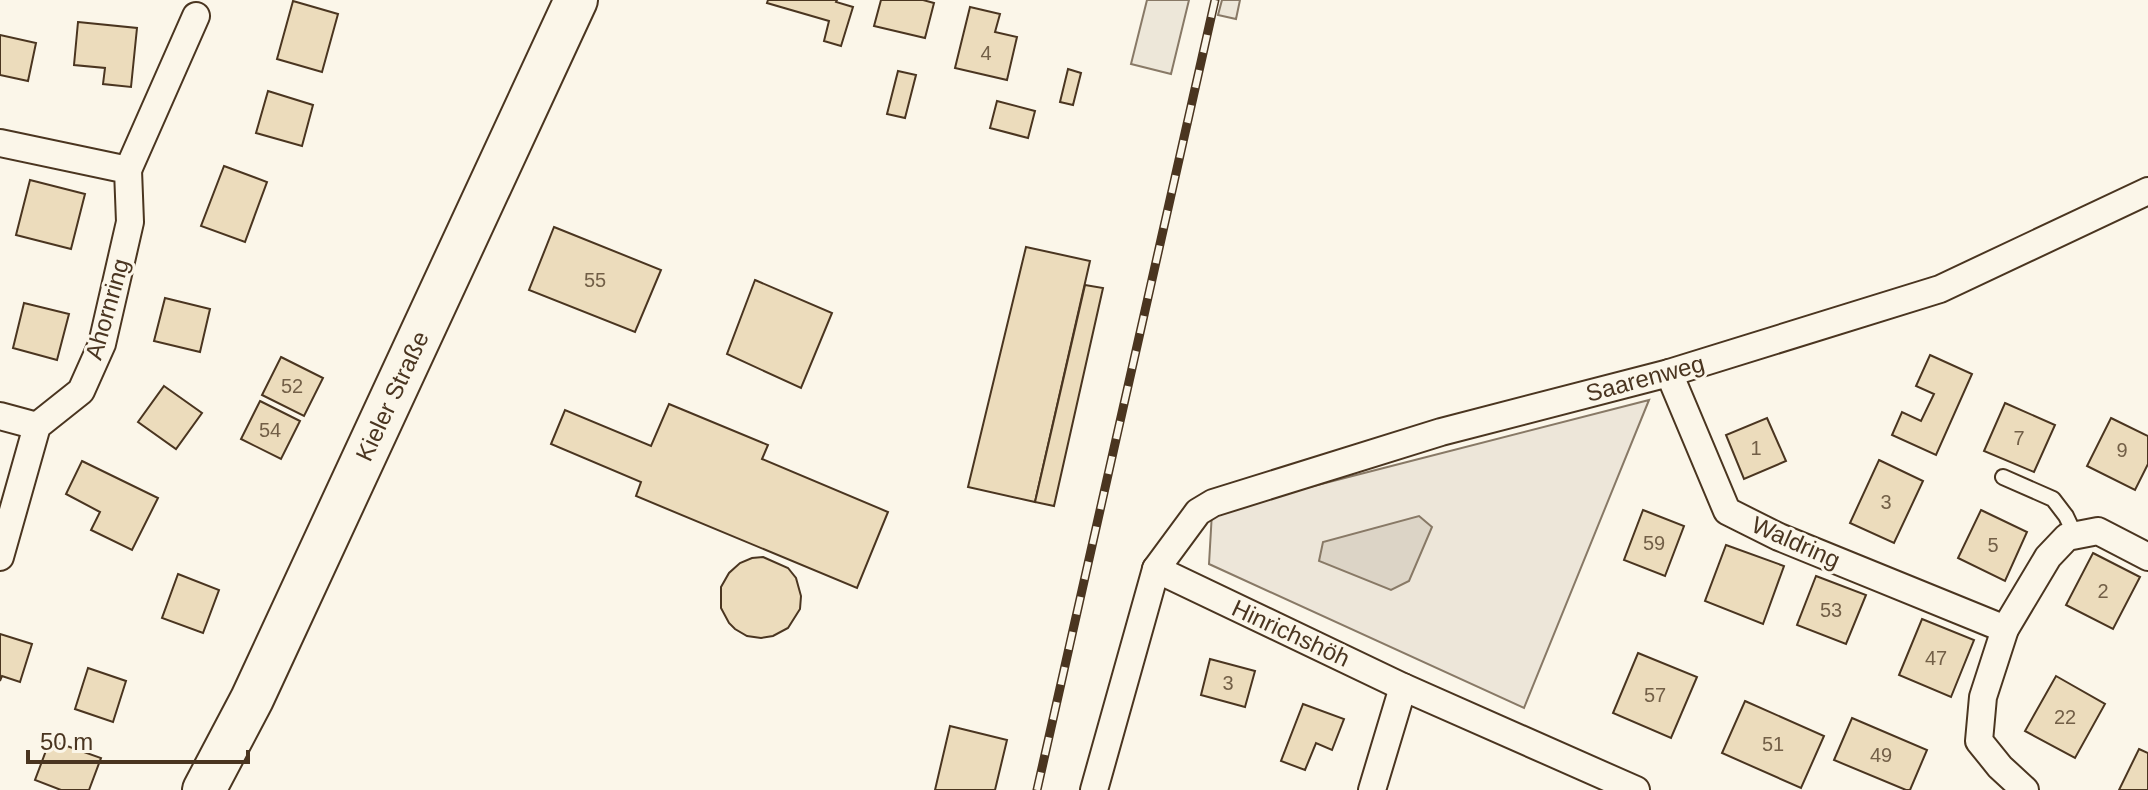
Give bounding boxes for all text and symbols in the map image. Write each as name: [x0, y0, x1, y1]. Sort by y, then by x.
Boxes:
house number: 4: [980, 42, 992, 64]
street label: Ahornring: [80, 255, 134, 363]
house number: 55: [584, 269, 606, 291]
street label: Kieler Straße: [350, 327, 434, 465]
street label: Saarenweg: [1583, 349, 1707, 407]
house number: 52: [281, 375, 303, 397]
house number: 54: [259, 419, 281, 441]
house number: 7: [2013, 427, 2025, 449]
house number: 1: [1750, 437, 1762, 459]
house number: 9: [2116, 439, 2128, 461]
house number: 3: [1880, 491, 1892, 513]
street label: Waldring: [1748, 511, 1844, 573]
house number: 59: [1643, 532, 1665, 554]
house number: 5: [1987, 534, 1999, 556]
house number: 2: [2097, 580, 2109, 602]
street label: Hinrichshöh: [1228, 594, 1354, 672]
house number: 53: [1820, 599, 1842, 621]
house number: 47: [1925, 647, 1947, 669]
house number: 3: [1222, 672, 1234, 694]
house number: 57: [1644, 684, 1666, 706]
house number: 22: [2054, 706, 2076, 728]
scale bar: [28, 714, 248, 764]
text: 50 m: [40, 728, 93, 755]
house number: 51: [1762, 733, 1784, 755]
house number: 49: [1870, 744, 1892, 766]

